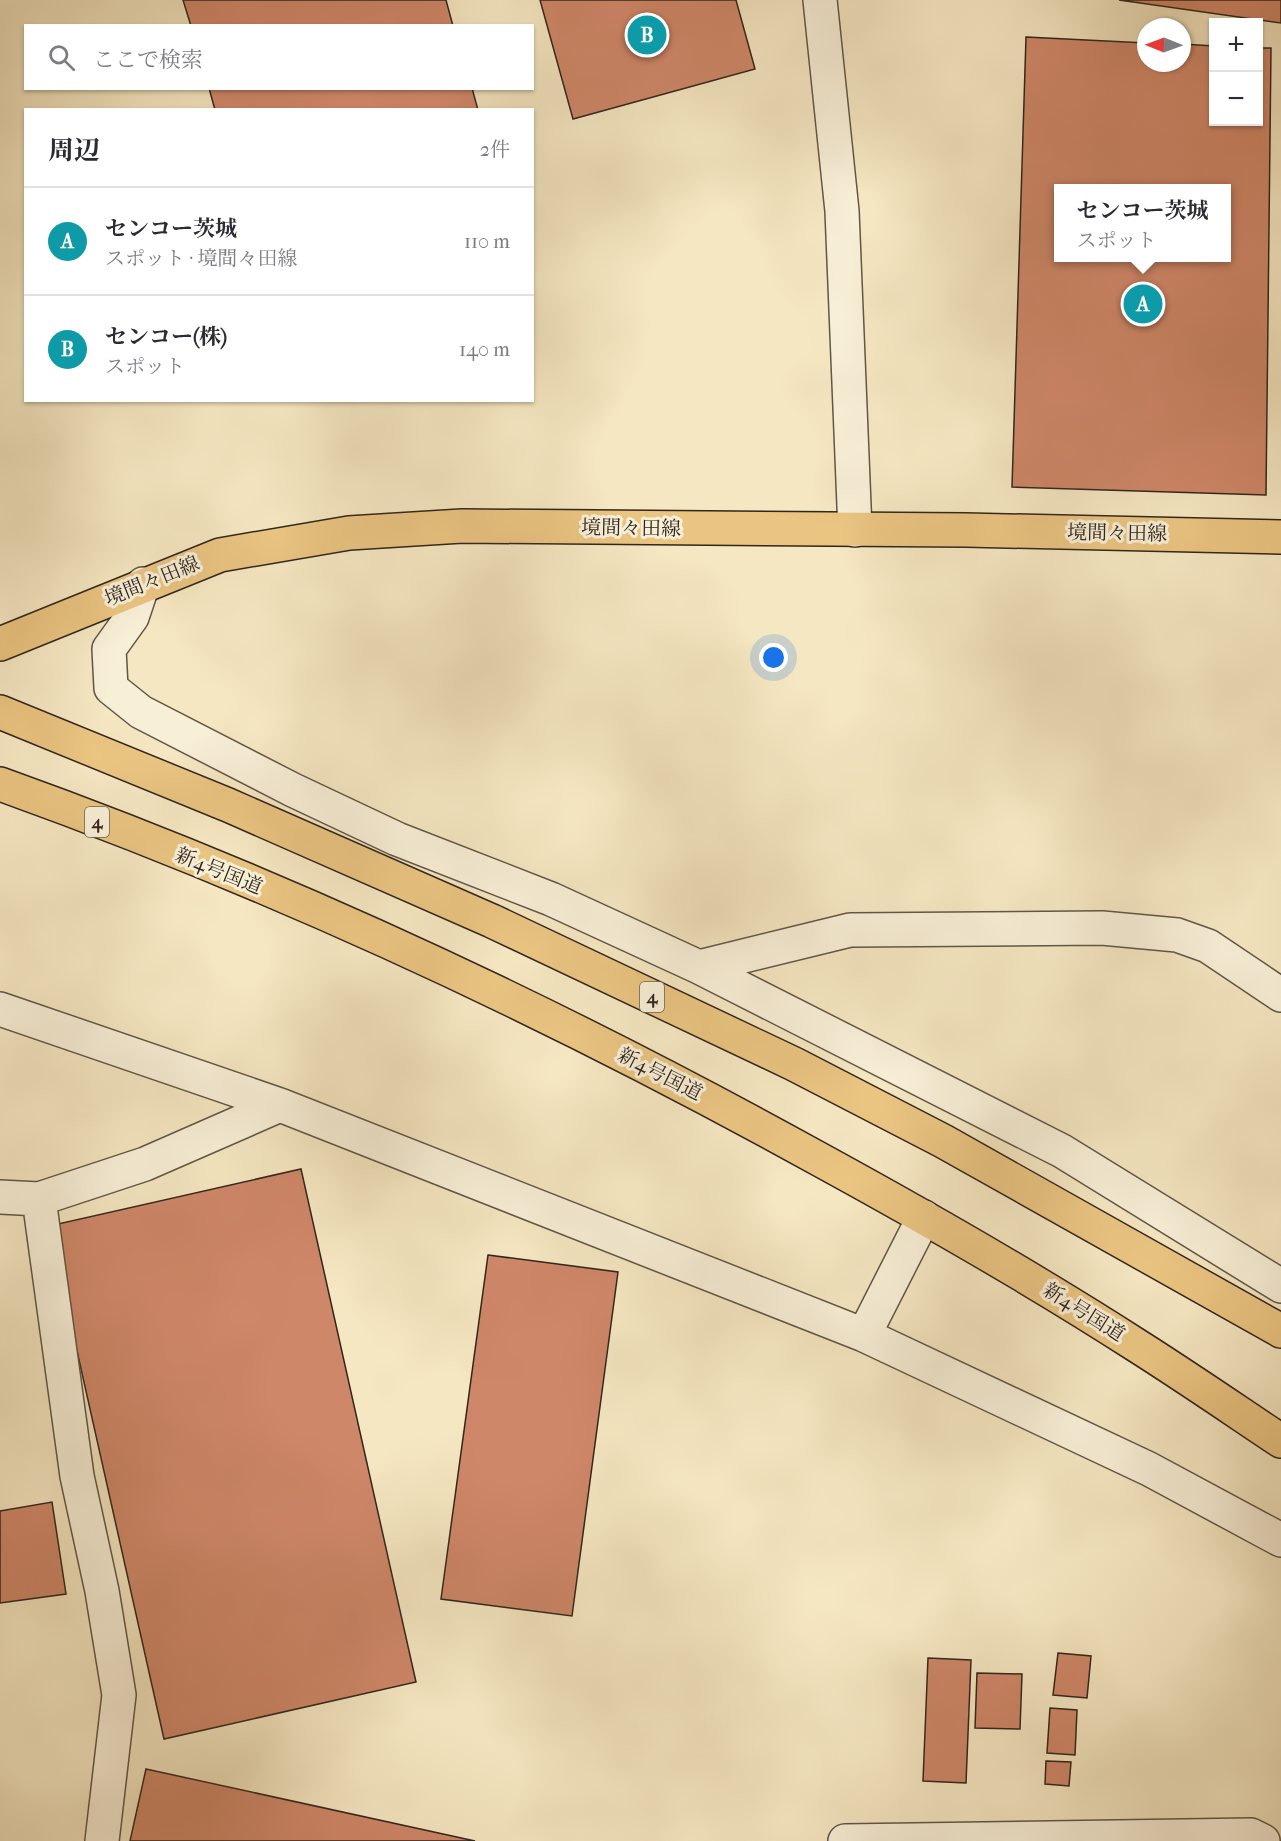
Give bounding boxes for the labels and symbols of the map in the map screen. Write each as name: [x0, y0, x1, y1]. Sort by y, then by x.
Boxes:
pin: B: [628, 12, 666, 57]
north arrow: [1137, 18, 1191, 72]
pin: A: [1124, 282, 1162, 326]
street label: 境間々田線: [581, 516, 681, 540]
street label: 境間々田線: [1067, 521, 1167, 545]
street label: 境間々田線: [101, 552, 203, 610]
your location: [759, 643, 788, 672]
road number: 4: [85, 807, 109, 837]
street label: 新4号国道: [172, 843, 266, 899]
road number: 4: [640, 982, 664, 1012]
street label: 新4号国道: [614, 1043, 706, 1105]
street label: 新4号国道: [1039, 1278, 1129, 1346]

